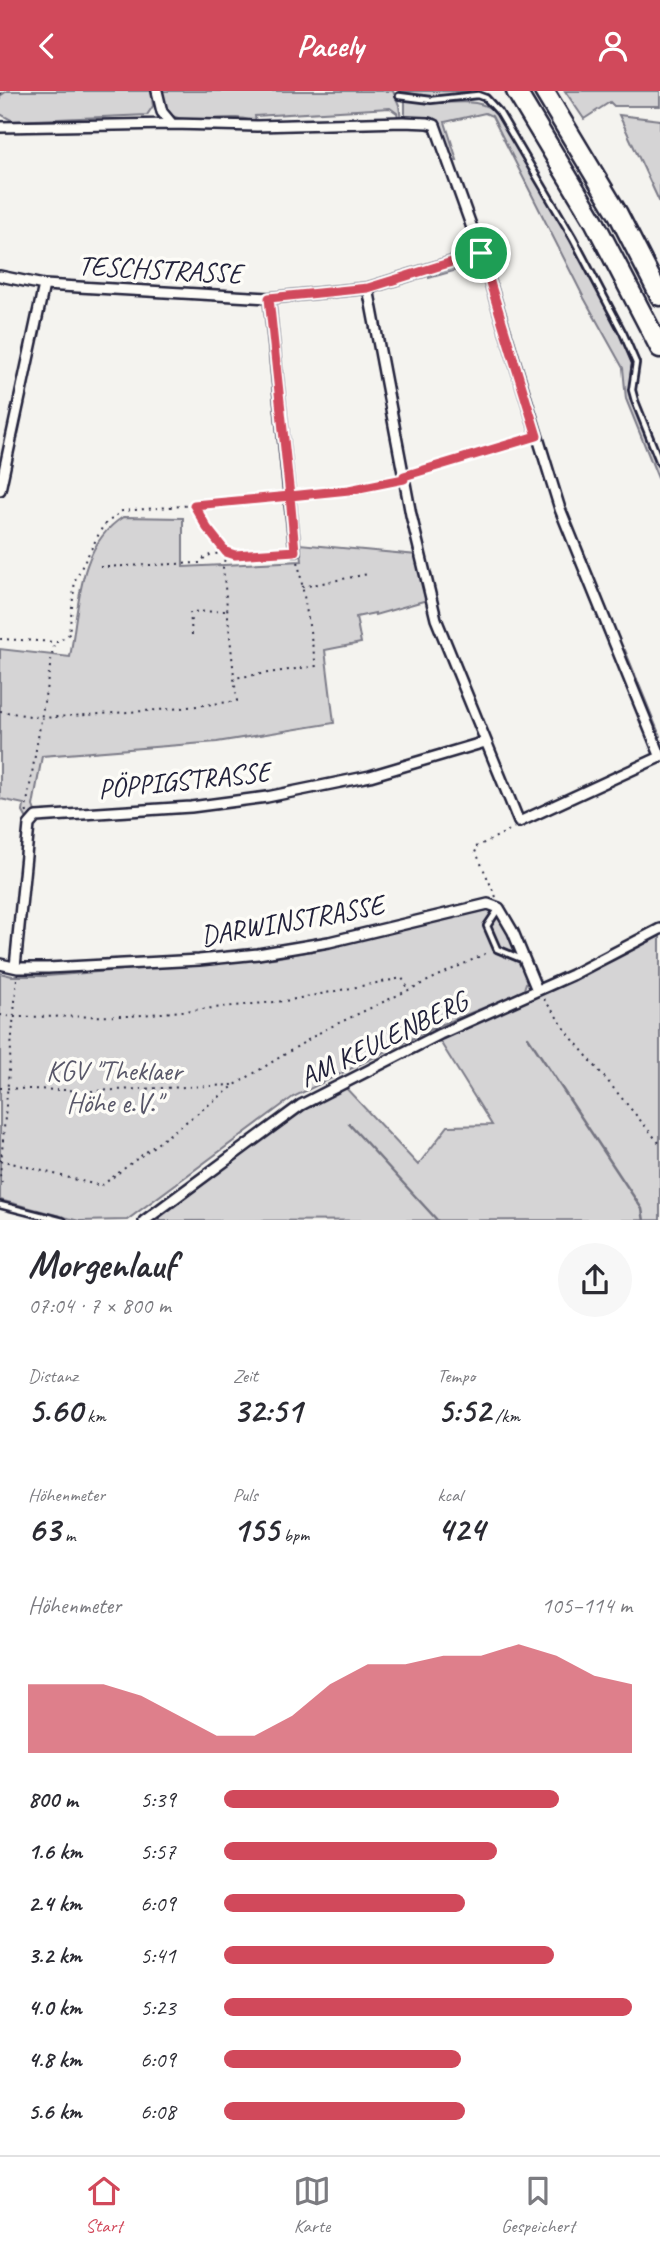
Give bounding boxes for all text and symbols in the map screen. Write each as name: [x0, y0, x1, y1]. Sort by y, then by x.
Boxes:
text: Pacely: [297, 25, 363, 66]
icon: back: [28, 27, 66, 65]
icon: person: [594, 27, 632, 65]
pin: [451, 223, 511, 283]
icon: arrive: [462, 234, 500, 272]
street label: TESCHSTRASSE: [77, 247, 246, 291]
street label: PÖPPIGSTRASSE: [96, 753, 275, 806]
street label: DARWINSTRASSE: [198, 886, 389, 953]
street label: AM KEULENBERG: [293, 982, 476, 1095]
park label: KGV "Theklaer Höhe e.V.": [46, 1053, 185, 1120]
text: Morgenlauf: [28, 1241, 175, 1288]
button: share: [558, 1243, 632, 1317]
text: 07:04 · 7 × 800 m: [28, 1291, 171, 1320]
text: Distanz: [28, 1364, 78, 1388]
text: Zeit: [233, 1364, 258, 1388]
text: Tempo: [437, 1364, 475, 1388]
text: 5.60: [28, 1388, 82, 1433]
text: 32:51: [233, 1388, 302, 1433]
text: 5:52: [437, 1388, 490, 1433]
text: km: [82, 1404, 106, 1428]
text: /km: [490, 1404, 520, 1428]
text: Höhenmeter: [28, 1483, 105, 1507]
text: Puls: [233, 1483, 258, 1507]
text: kcal: [437, 1483, 462, 1507]
text: 63: [28, 1507, 60, 1552]
text: 155: [233, 1507, 279, 1552]
text: 424: [437, 1507, 485, 1552]
text: m: [60, 1523, 76, 1547]
text: bpm: [279, 1523, 309, 1547]
text: Höhenmeter: [28, 1591, 121, 1620]
text: 105–114 m: [541, 1591, 632, 1620]
text: 800 m: [28, 1785, 78, 1814]
text: 5:39: [140, 1785, 176, 1814]
text: 1.6 km: [28, 1837, 82, 1866]
text: 5:57: [140, 1837, 176, 1866]
text: 2.4 km: [28, 1889, 82, 1918]
text: 6:09: [140, 1889, 176, 1918]
text: 3.2 km: [28, 1941, 82, 1970]
text: 5:41: [140, 1941, 176, 1970]
text: 4.0 km: [28, 1993, 82, 2022]
text: 5:23: [140, 1993, 176, 2022]
text: 4.8 km: [28, 2045, 82, 2074]
text: 6:09: [140, 2045, 176, 2074]
text: 5.6 km: [28, 2097, 82, 2126]
text: 6:08: [140, 2097, 176, 2126]
tab: Start: [85, 2172, 123, 2238]
tab: Karte: [293, 2172, 331, 2238]
tab: Gespeichert: [501, 2172, 575, 2238]

